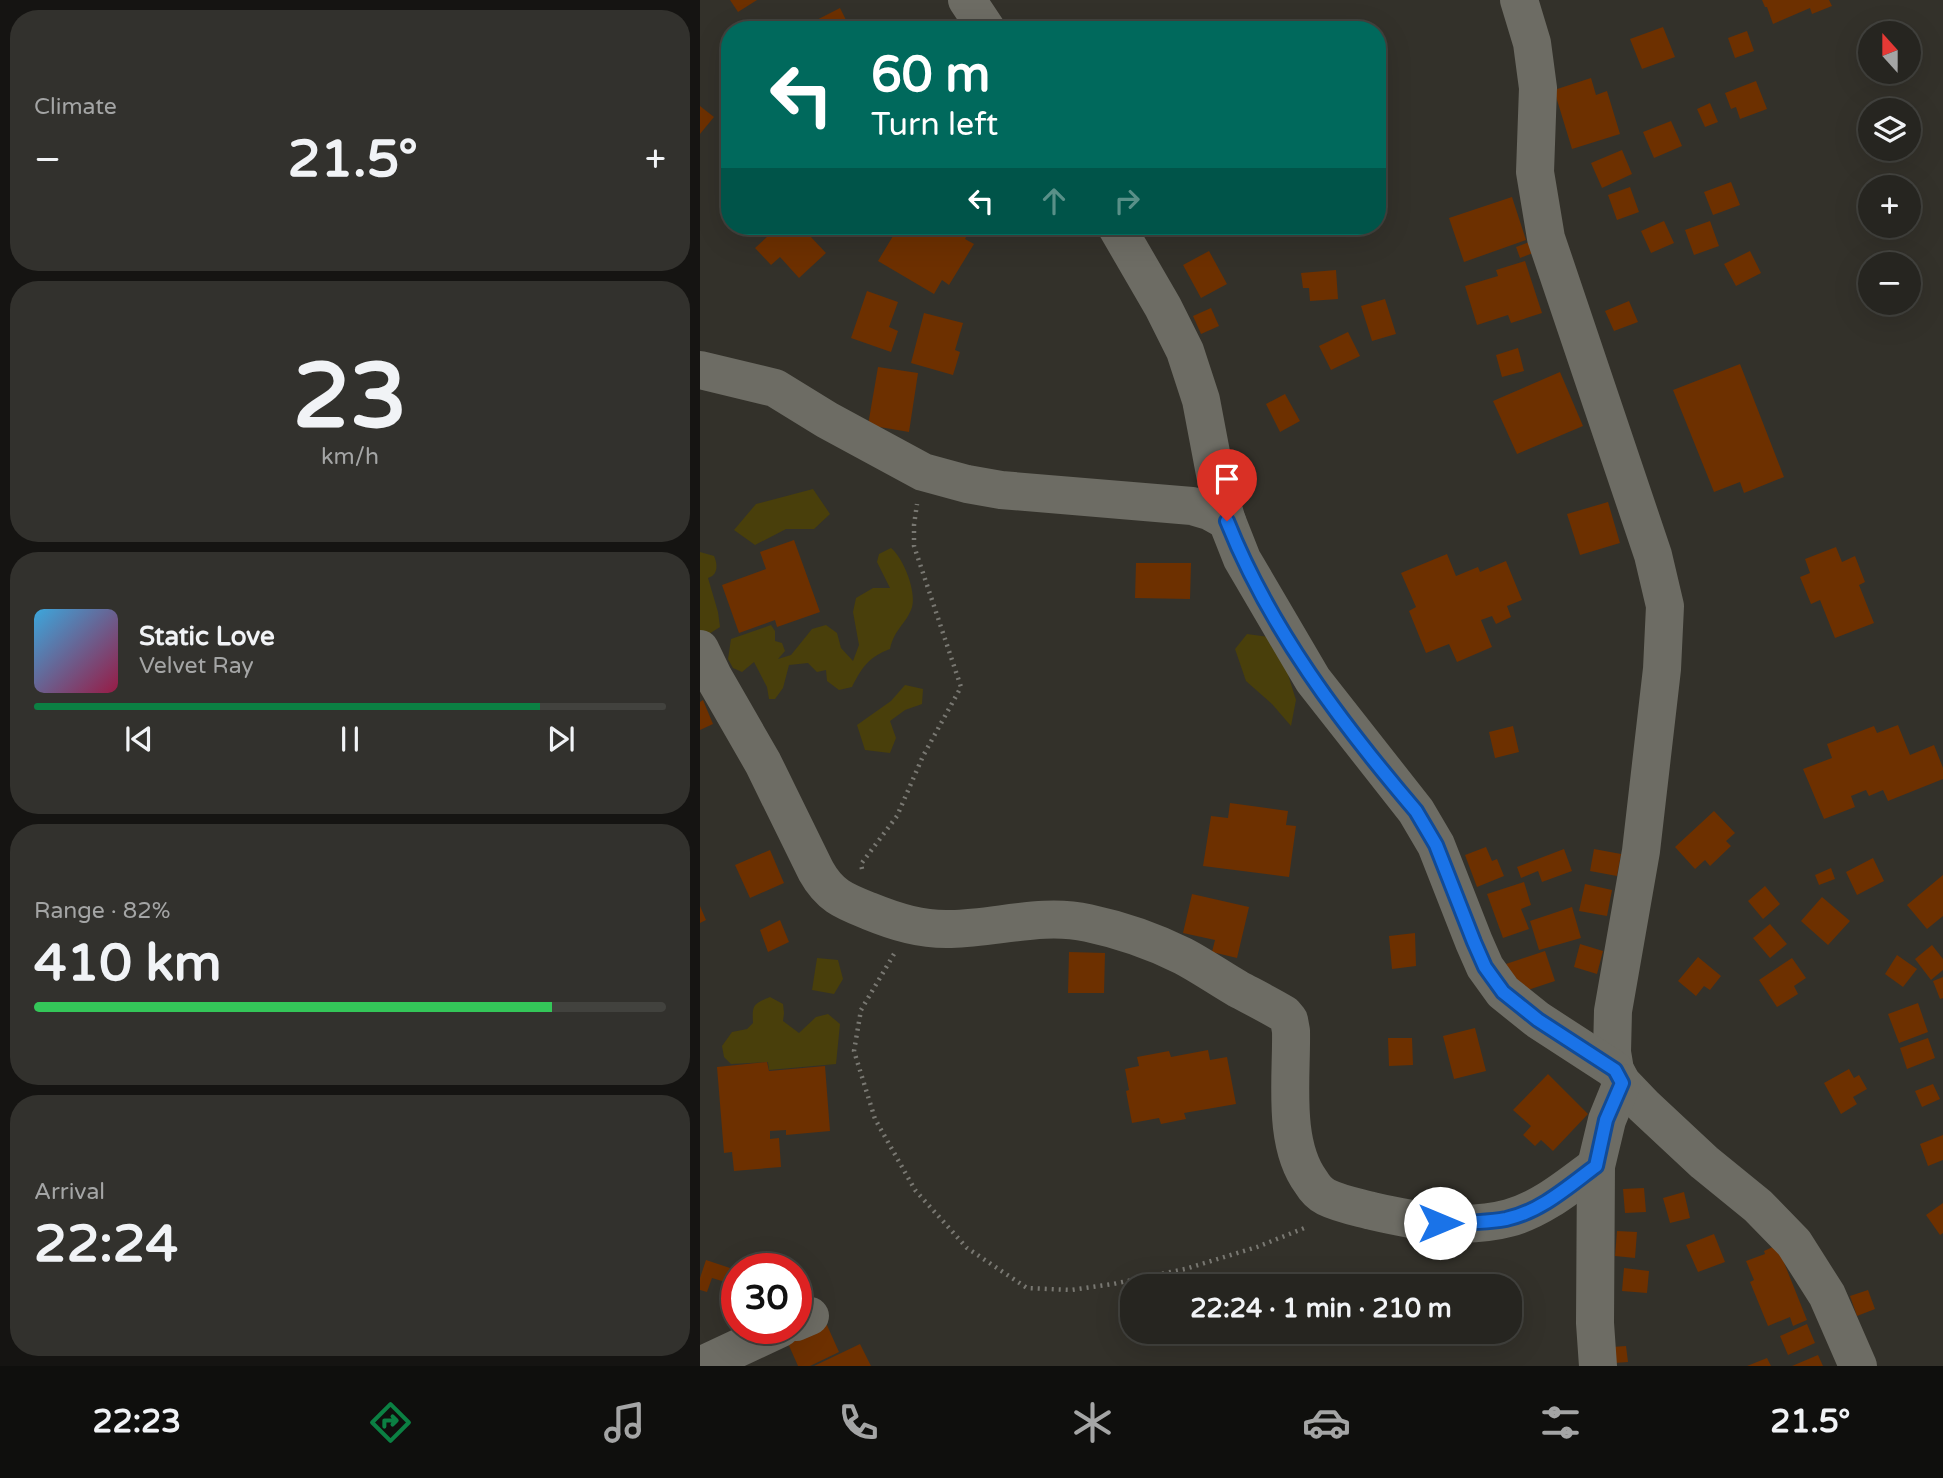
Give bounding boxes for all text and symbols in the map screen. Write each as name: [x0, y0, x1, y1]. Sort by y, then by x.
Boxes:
north arrow: [1858, 21, 1922, 84]
map controls: [1858, 21, 1921, 315]
text: 60 m: [871, 46, 990, 105]
icon: left: [756, 49, 847, 140]
text: Climate: [34, 93, 117, 121]
button: layers: [1858, 98, 1921, 161]
text: Turn left: [871, 106, 998, 144]
text: 21.5°: [288, 128, 418, 191]
text: −: [34, 137, 61, 183]
text: +: [645, 137, 666, 183]
button: +: [1858, 175, 1921, 238]
icon: left: [962, 182, 1000, 220]
icon: ahead: [1035, 182, 1073, 220]
icon: right: [1108, 182, 1146, 220]
button: −: [1858, 252, 1921, 315]
text: 23: [293, 342, 407, 452]
text: km/h: [321, 443, 379, 471]
pin: [1197, 449, 1257, 521]
icon: arrive: [1208, 460, 1246, 498]
text: Static Love: [139, 621, 275, 652]
text: Velvet Ray: [139, 652, 254, 680]
icon: previous: [120, 720, 158, 758]
icon: pause: [331, 720, 369, 758]
icon: next: [542, 720, 580, 758]
text: Range · 82%: [34, 897, 170, 925]
text: 410 km: [34, 932, 222, 995]
text: Arrival: [34, 1178, 105, 1206]
position arrow: [1403, 1186, 1477, 1260]
text: 22:24: [34, 1213, 178, 1276]
speed limit sign: 30: [721, 1253, 812, 1344]
text: 22:24 · 1 min · 210 m: [1190, 1293, 1452, 1324]
icon: directions: [366, 1398, 415, 1447]
icon: music: [600, 1398, 649, 1447]
icon: phone: [834, 1398, 883, 1447]
icon: climate: [1068, 1398, 1117, 1447]
icon: car: [1302, 1398, 1351, 1447]
icon: filters: [1536, 1398, 1585, 1447]
text: 22:23: [93, 1403, 181, 1441]
text: 21.5°: [1770, 1403, 1850, 1441]

